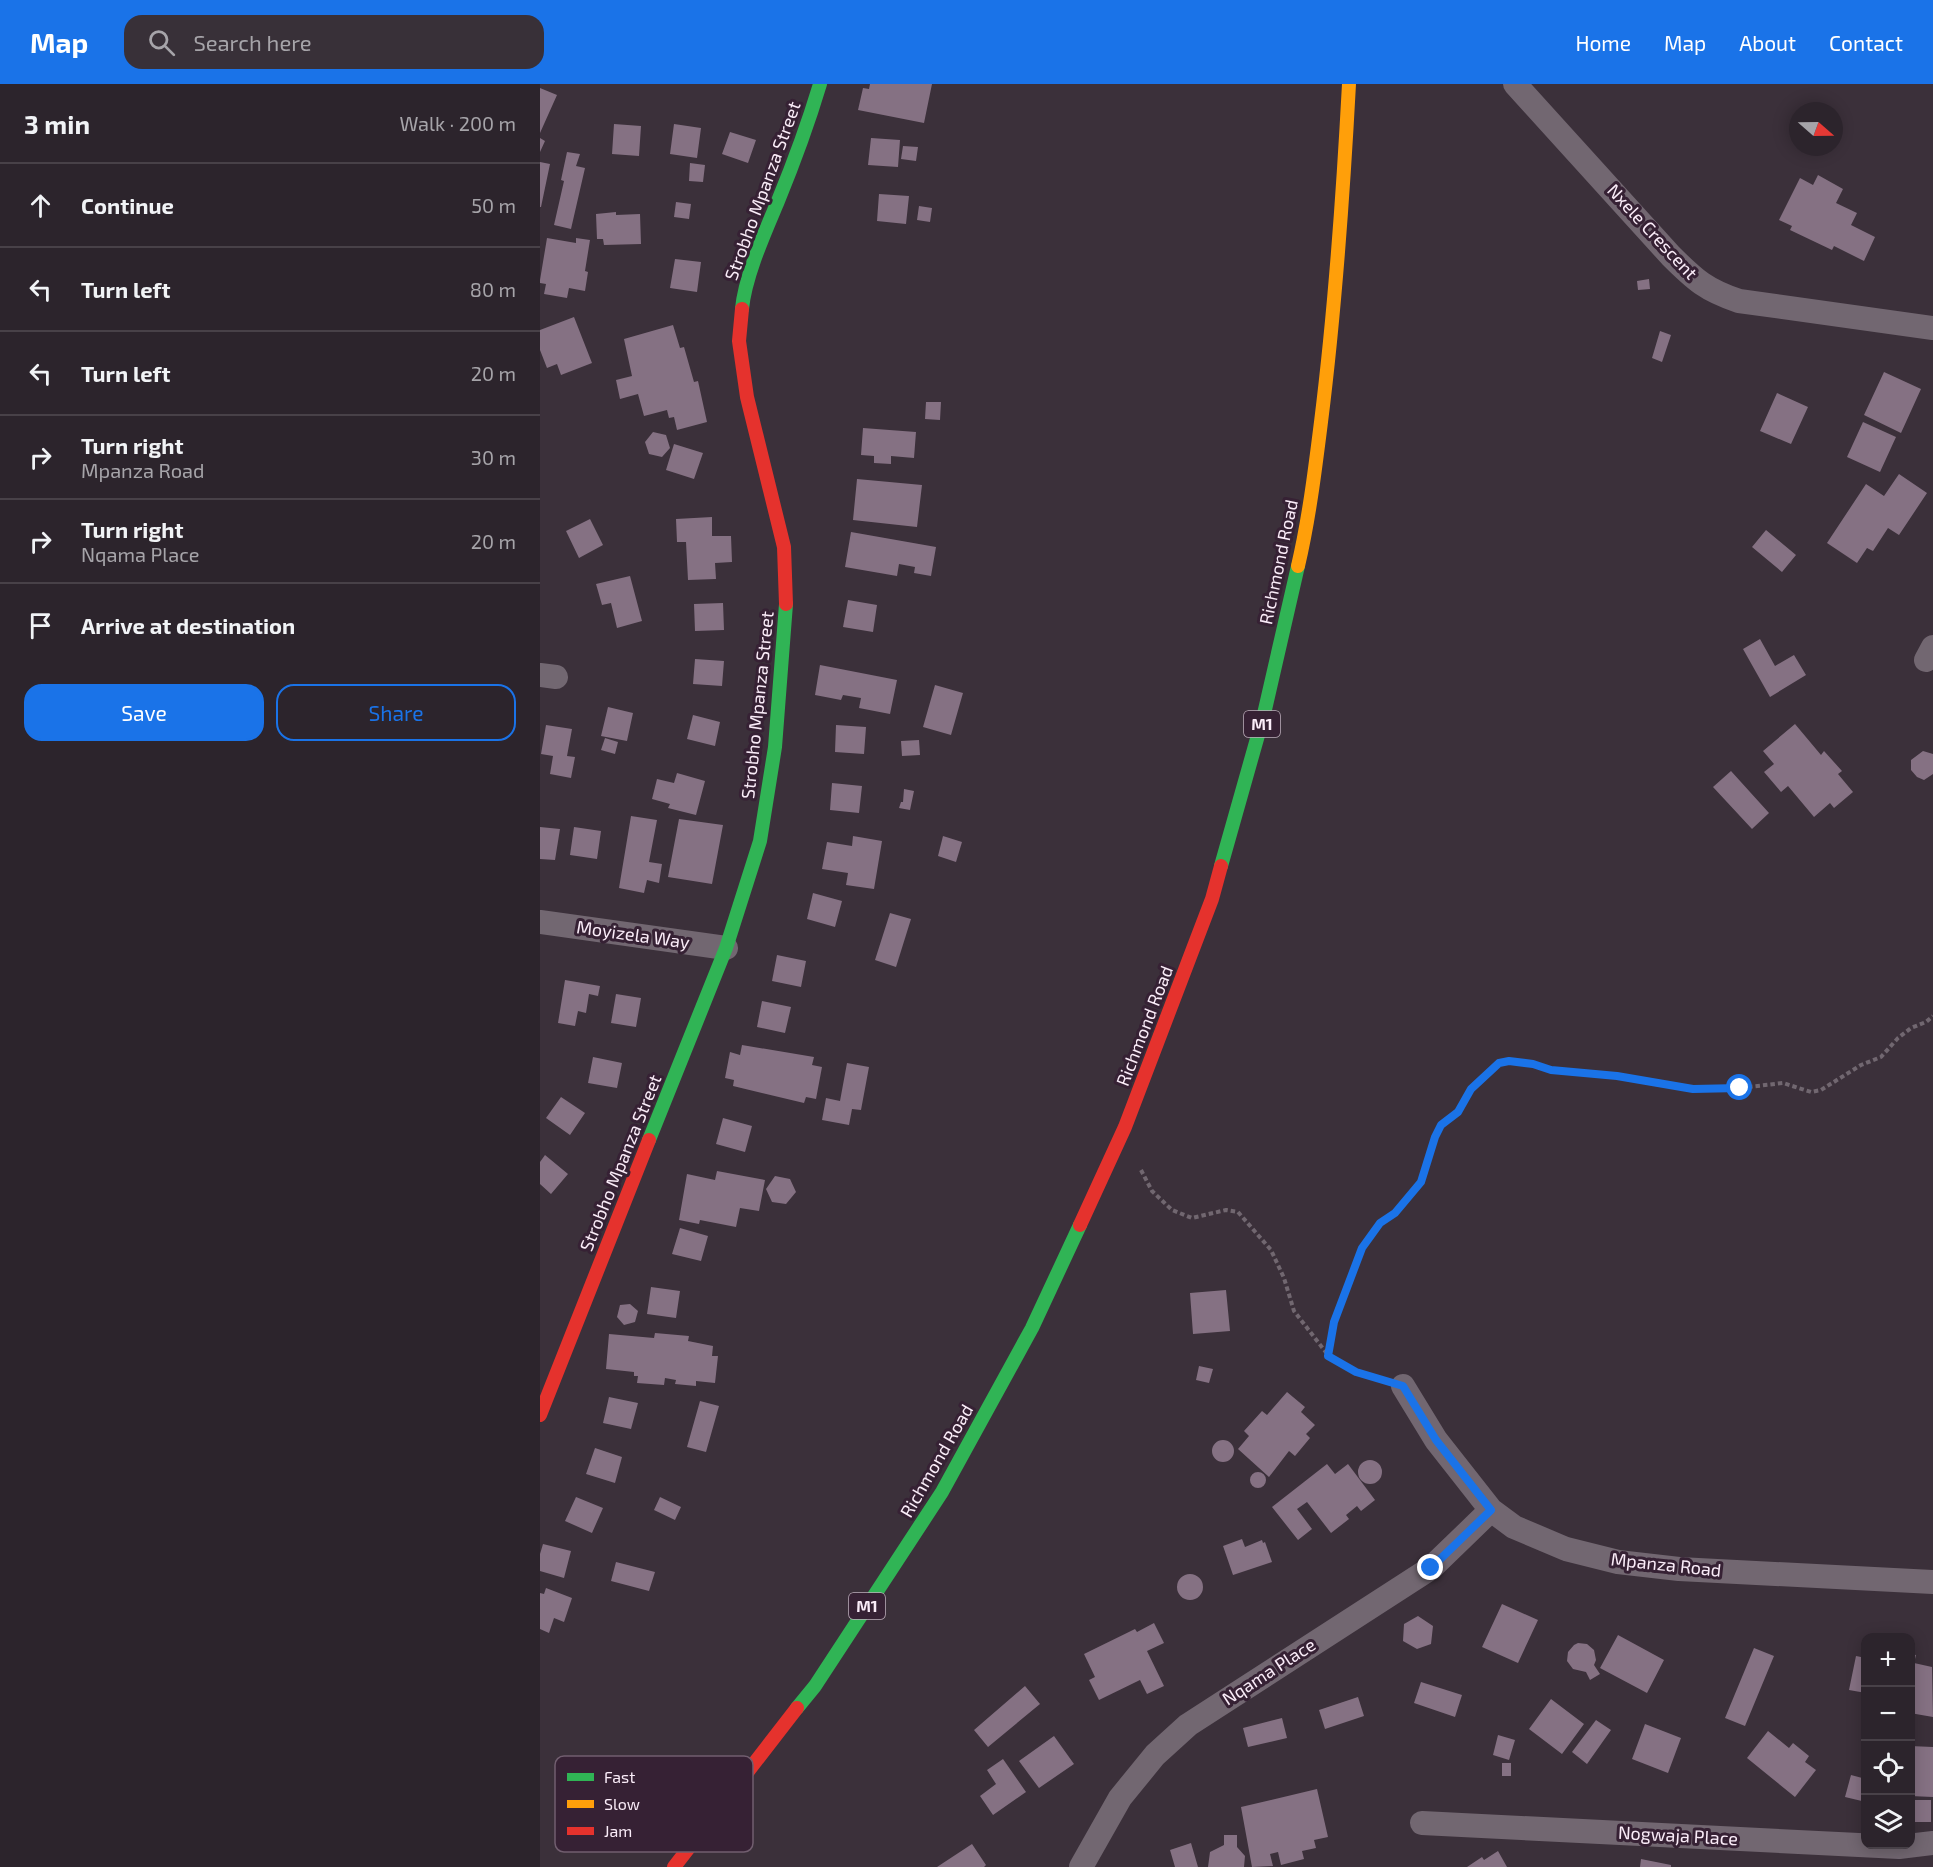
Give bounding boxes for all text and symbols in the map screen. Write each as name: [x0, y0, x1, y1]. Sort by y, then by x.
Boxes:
search box: [124, 15, 544, 69]
text: Map: [30, 25, 88, 59]
icon: search: [145, 26, 178, 59]
text: Search here: [193, 29, 312, 55]
text: Home: [1575, 30, 1631, 55]
text: Map: [1664, 30, 1706, 55]
text: About: [1739, 30, 1796, 55]
text: Contact: [1829, 30, 1903, 55]
street label: Strobho Mpanza Street: [719, 98, 805, 283]
north arrow: [1789, 102, 1843, 156]
text: 3 min: [24, 108, 90, 139]
text: Walk · 200 m: [399, 111, 516, 135]
street label: Nxele Crescent: [1603, 179, 1703, 284]
icon: ahead: [24, 189, 57, 222]
text: Continue: [81, 192, 174, 218]
text: 50 m: [471, 193, 516, 217]
icon: left: [24, 273, 57, 306]
text: Turn left: [81, 276, 170, 302]
text: 80 m: [470, 277, 516, 301]
icon: left: [24, 357, 57, 390]
text: Turn left: [81, 360, 170, 386]
text: 20 m: [471, 361, 516, 385]
text: Turn right: [81, 432, 183, 458]
icon: right: [24, 441, 57, 474]
text: 30 m: [471, 445, 516, 469]
text: Mpanza Road: [81, 458, 204, 482]
street label: Richmond Road: [1254, 497, 1302, 626]
text: Turn right: [81, 516, 183, 542]
icon: right: [24, 525, 57, 558]
text: 20 m: [471, 529, 516, 553]
text: Nqama Place: [81, 542, 200, 566]
icon: arrive: [24, 609, 57, 642]
street label: Strobho Mpanza Street: [736, 610, 778, 800]
text: Arrive at destination: [81, 612, 295, 638]
button: Save: [24, 684, 264, 741]
button: Share: [276, 684, 516, 741]
road number: M1: [1244, 711, 1280, 737]
street label: Moyizela Way: [575, 915, 692, 953]
street label: Richmond Road: [1111, 962, 1177, 1089]
street label: Strobho Mpanza Street: [575, 1071, 666, 1254]
route start: [1726, 1074, 1752, 1100]
street label: Richmond Road: [895, 1400, 977, 1521]
street label: Mpanza Road: [1610, 1547, 1723, 1581]
route end: [1417, 1554, 1443, 1580]
road number: M1: [849, 1593, 885, 1619]
street label: Nqama Place: [1218, 1633, 1319, 1709]
map controls: [1861, 1633, 1915, 1849]
button: +: [1861, 1633, 1915, 1687]
button: −: [1861, 1687, 1915, 1741]
button: locate: [1861, 1741, 1915, 1795]
legend: [555, 1756, 753, 1852]
text: Fast: [604, 1767, 635, 1786]
text: Slow: [604, 1794, 640, 1813]
button: layers: [1861, 1795, 1915, 1849]
text: Jam: [604, 1821, 632, 1840]
street label: Nogwaja Place: [1617, 1821, 1739, 1849]

